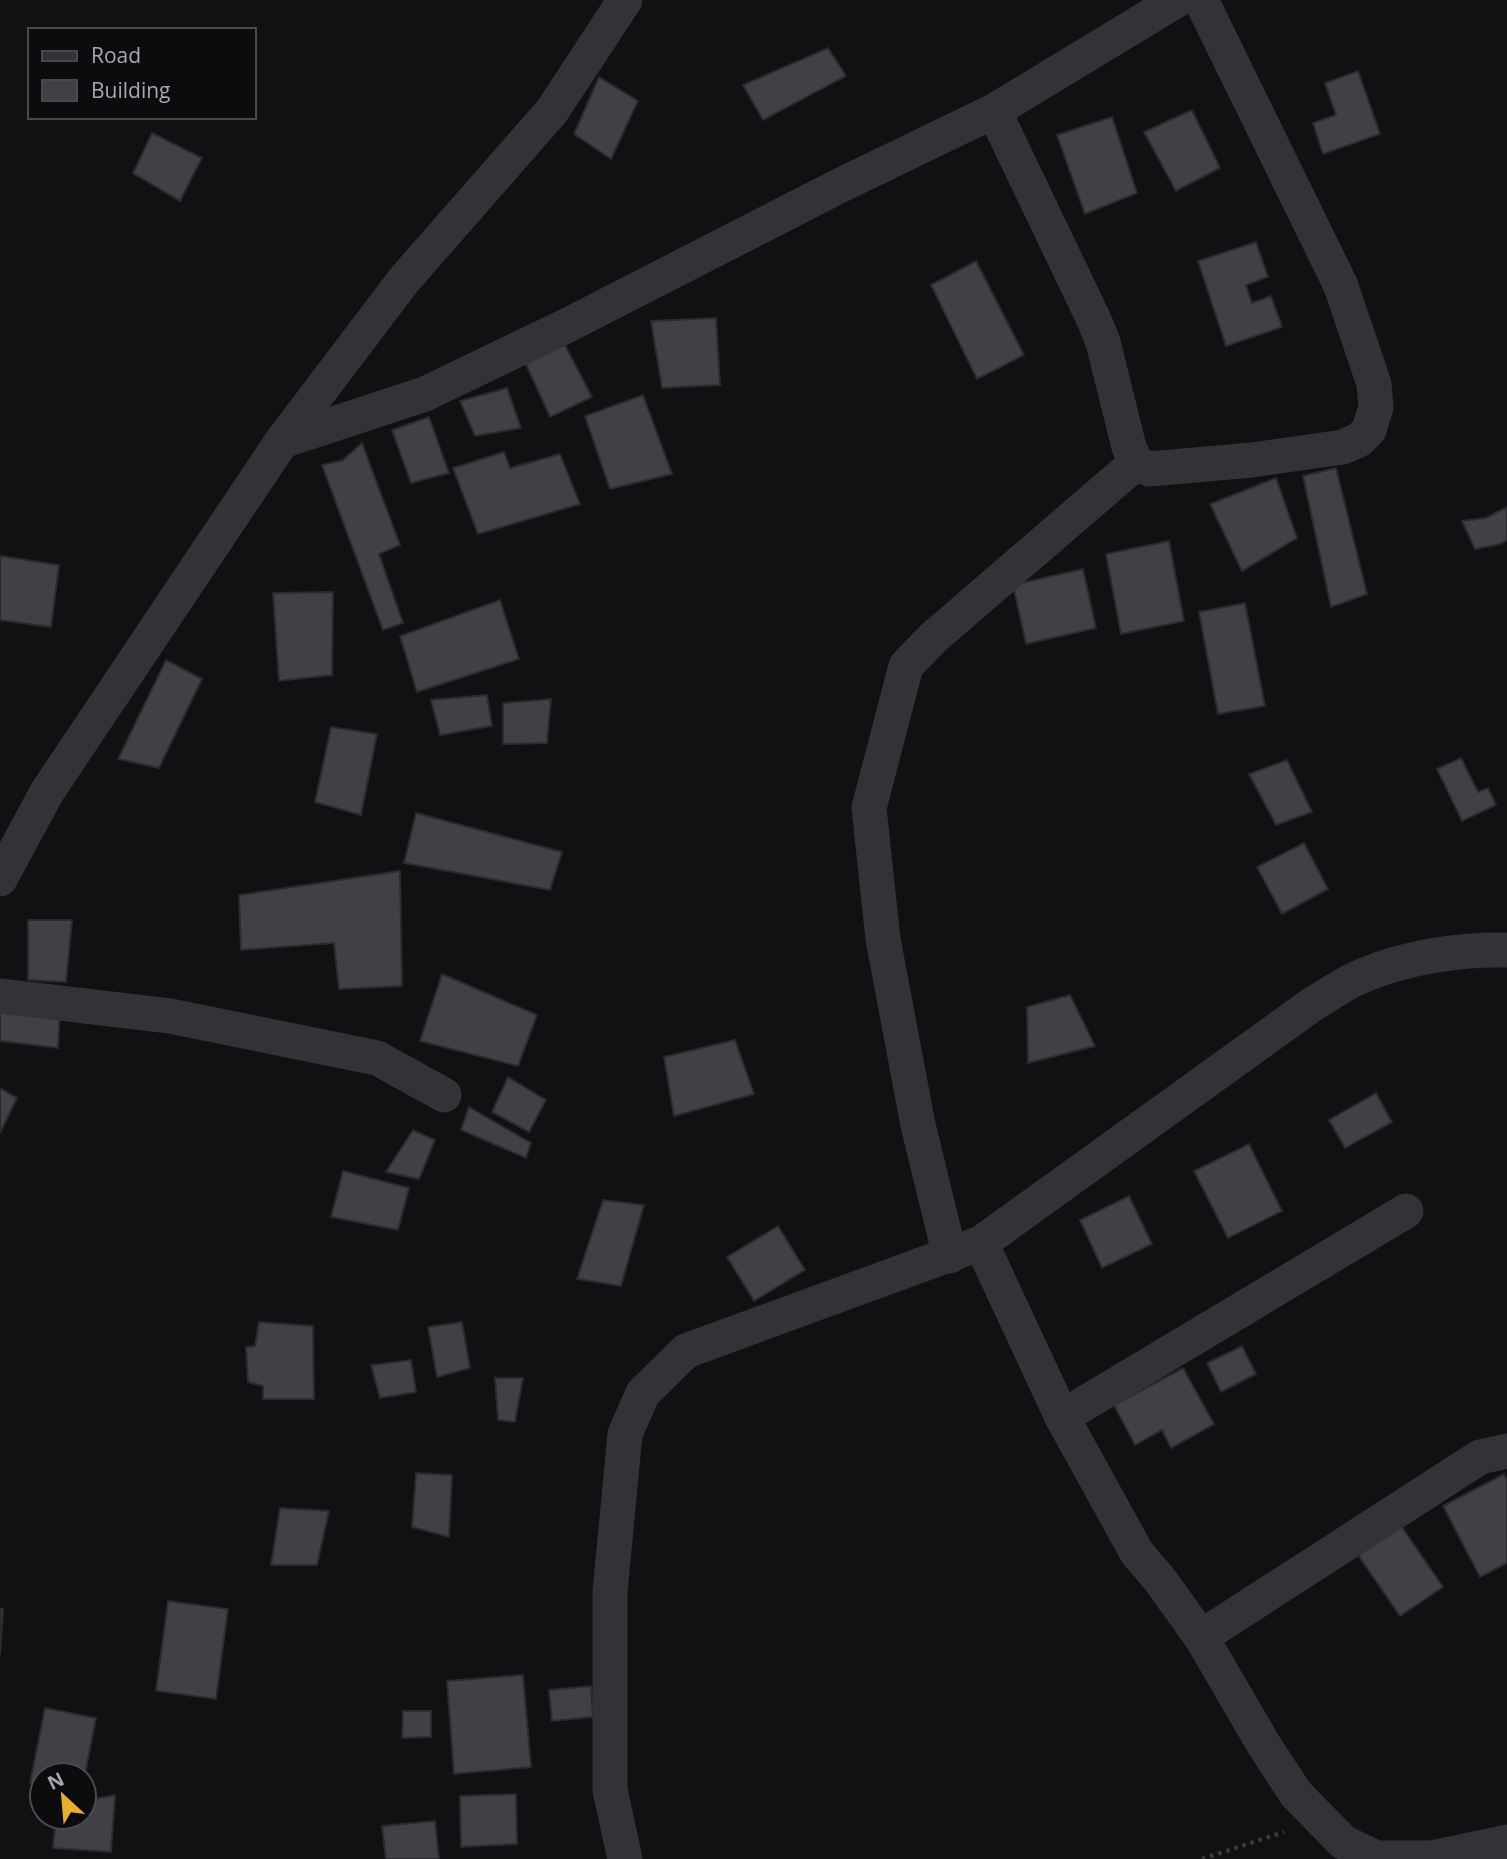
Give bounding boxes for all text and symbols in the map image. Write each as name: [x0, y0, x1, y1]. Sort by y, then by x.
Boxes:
legend: [28, 28, 256, 119]
text: Road: [91, 41, 141, 69]
text: Building: [91, 76, 170, 104]
north arrow: [28, 1761, 98, 1831]
text: N: [43, 1766, 68, 1796]

